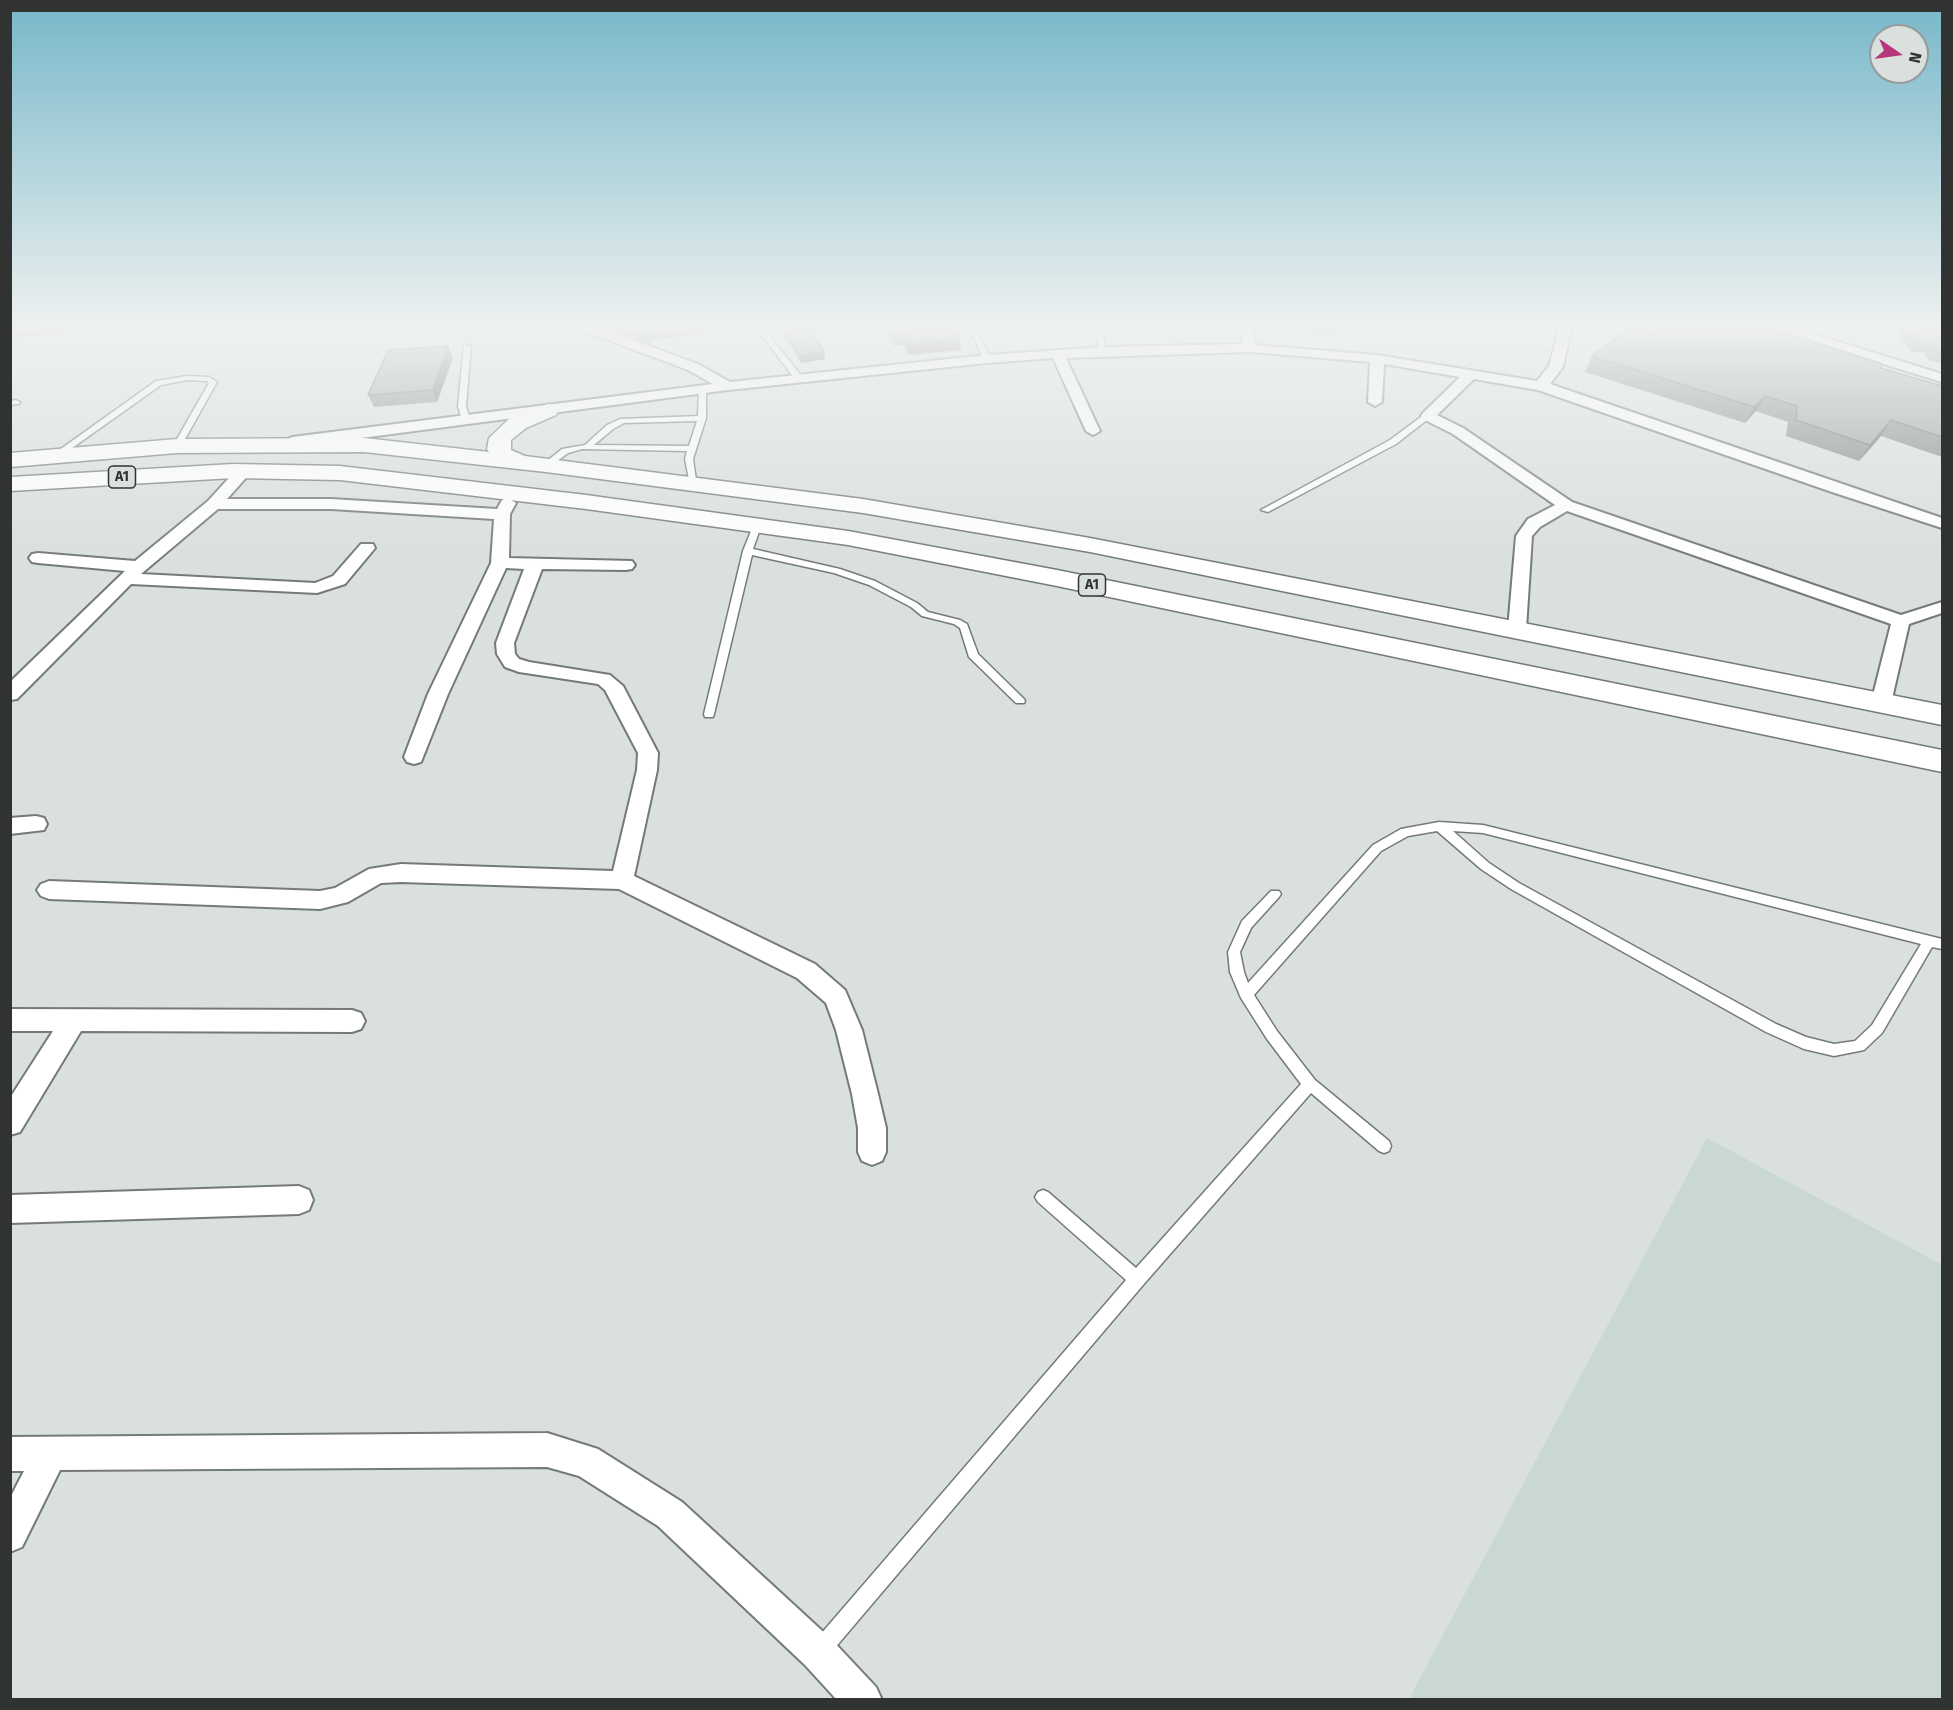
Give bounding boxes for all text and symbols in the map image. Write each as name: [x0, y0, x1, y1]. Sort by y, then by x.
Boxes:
north arrow: [1869, 24, 1929, 84]
text: N: [1905, 50, 1926, 65]
road number: A1: [108, 466, 136, 488]
road number: A1: [1078, 574, 1106, 596]

